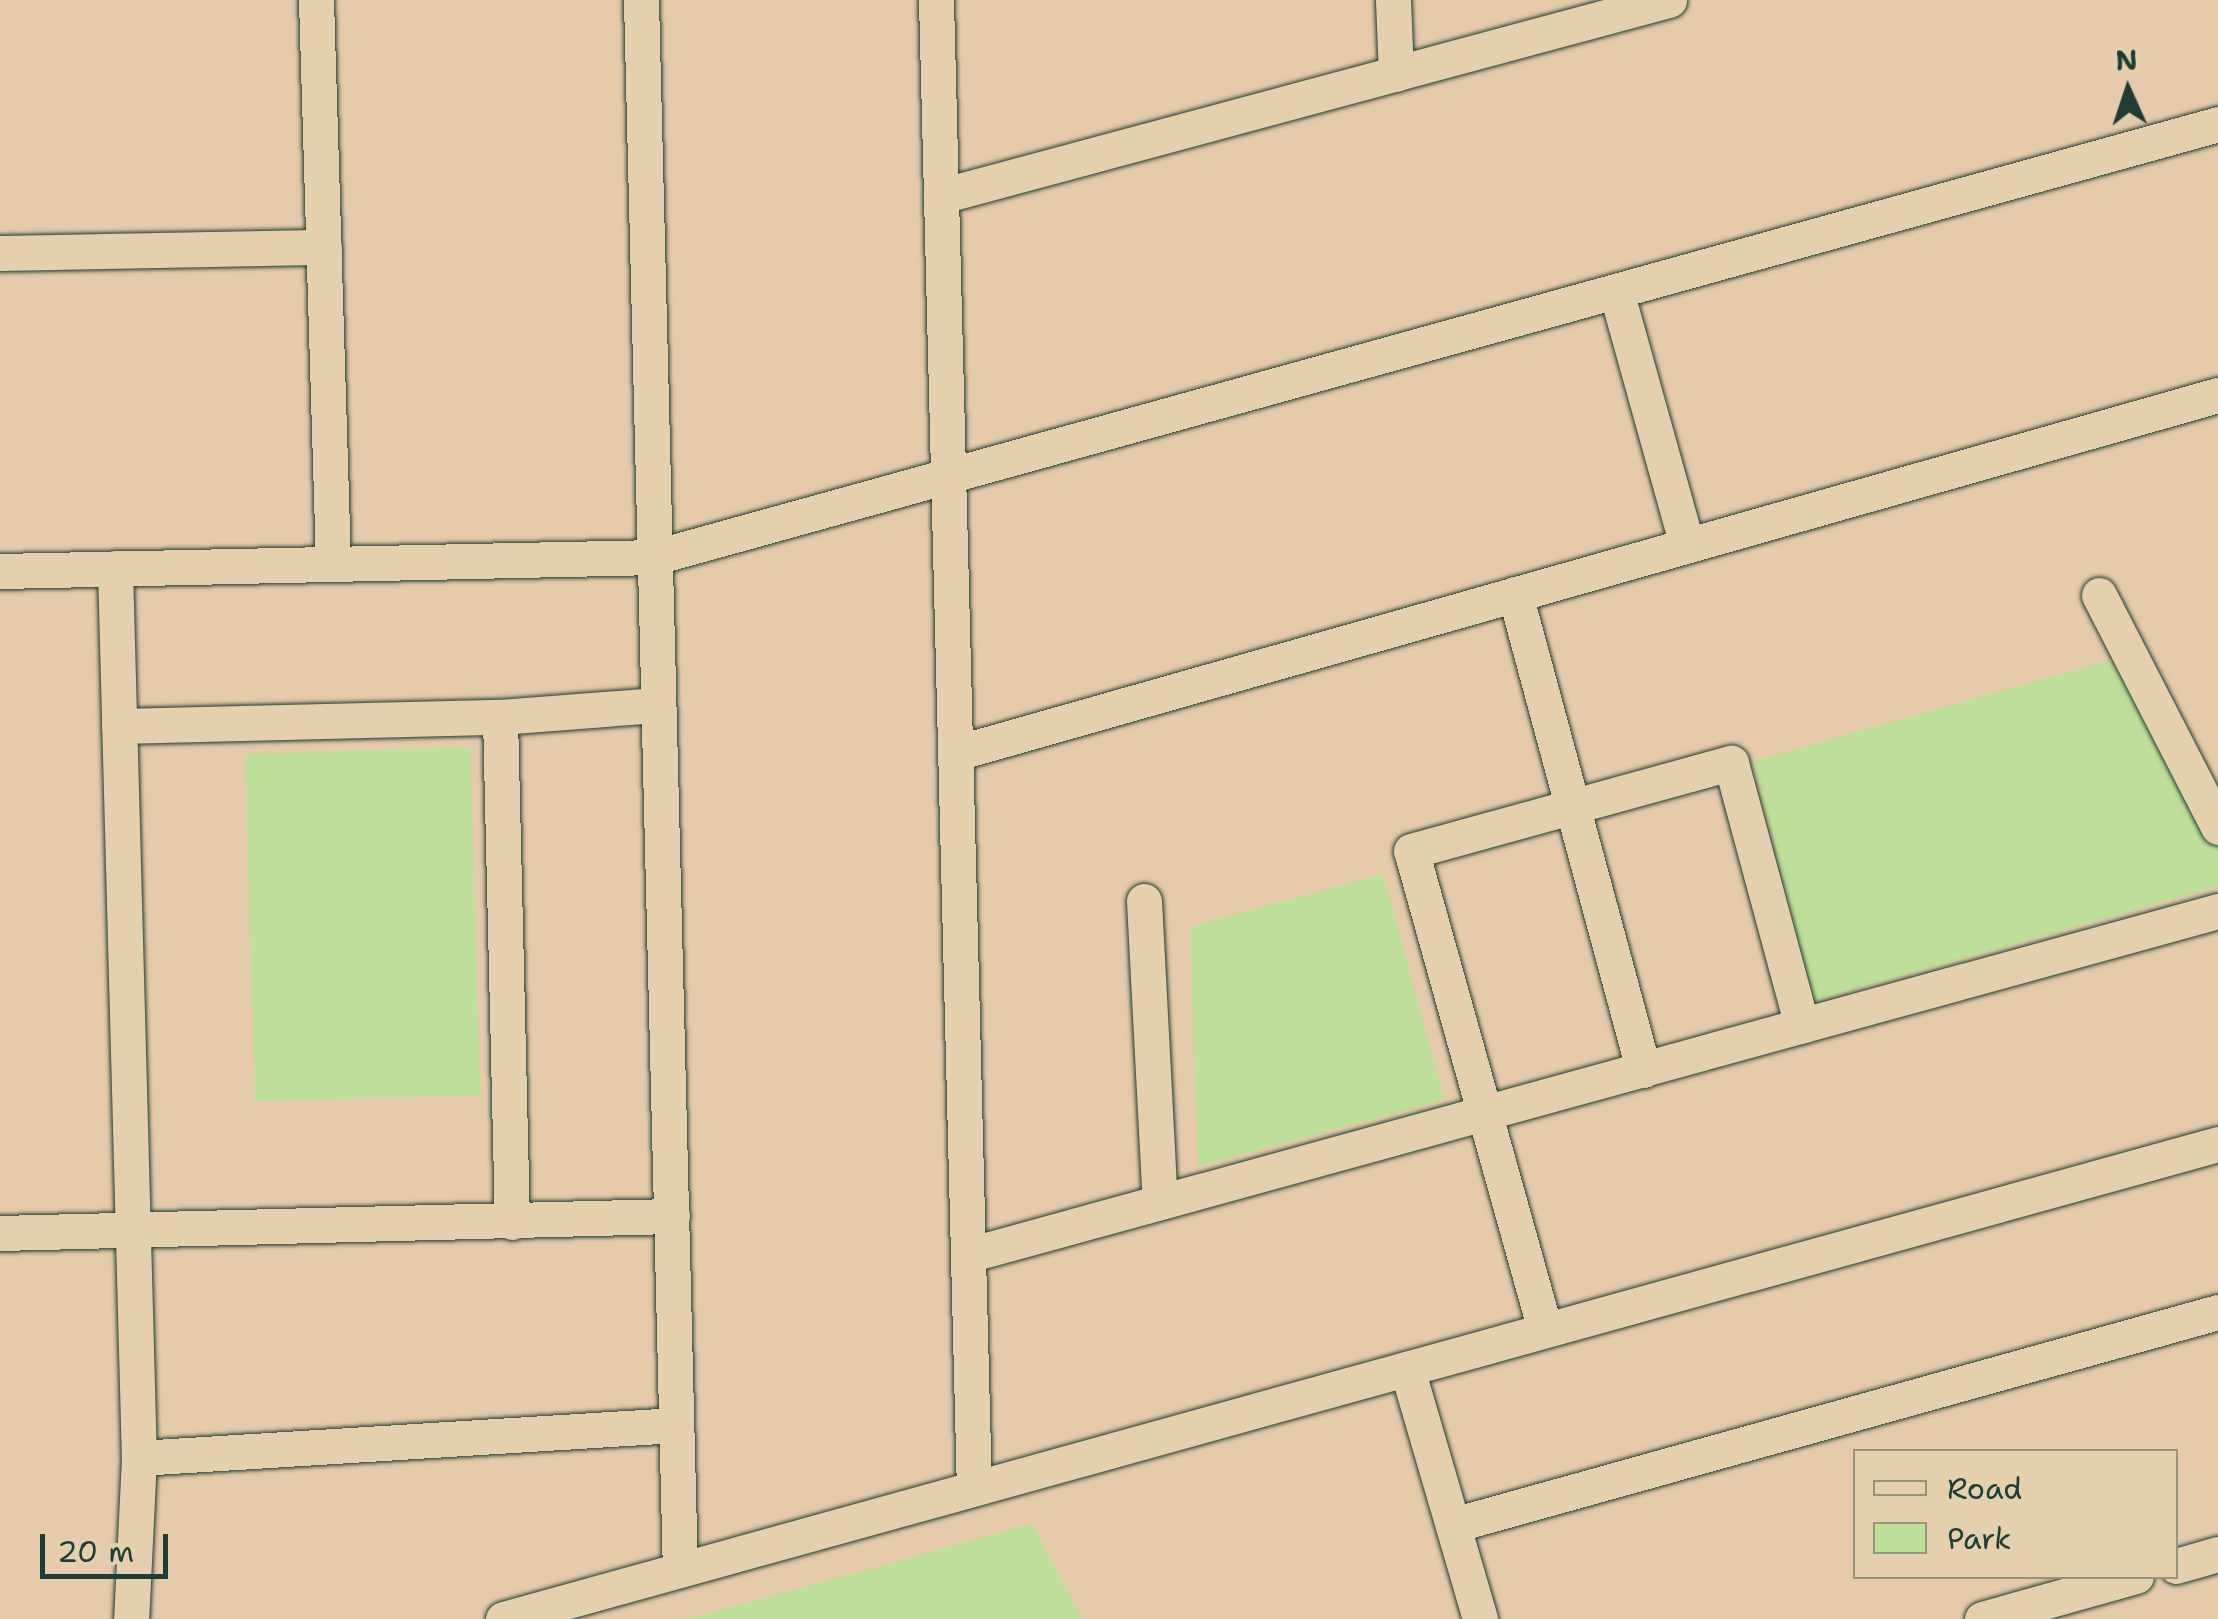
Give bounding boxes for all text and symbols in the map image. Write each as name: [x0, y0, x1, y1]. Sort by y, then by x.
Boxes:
north arrow: [2078, 40, 2178, 140]
text: N: [2114, 40, 2139, 80]
legend: [1853, 1449, 2178, 1579]
text: Road: [1947, 1468, 2022, 1509]
scale bar: [45, 1514, 172, 1576]
text: Park: [1947, 1518, 2011, 1559]
text: 20 m: [57, 1531, 134, 1572]

